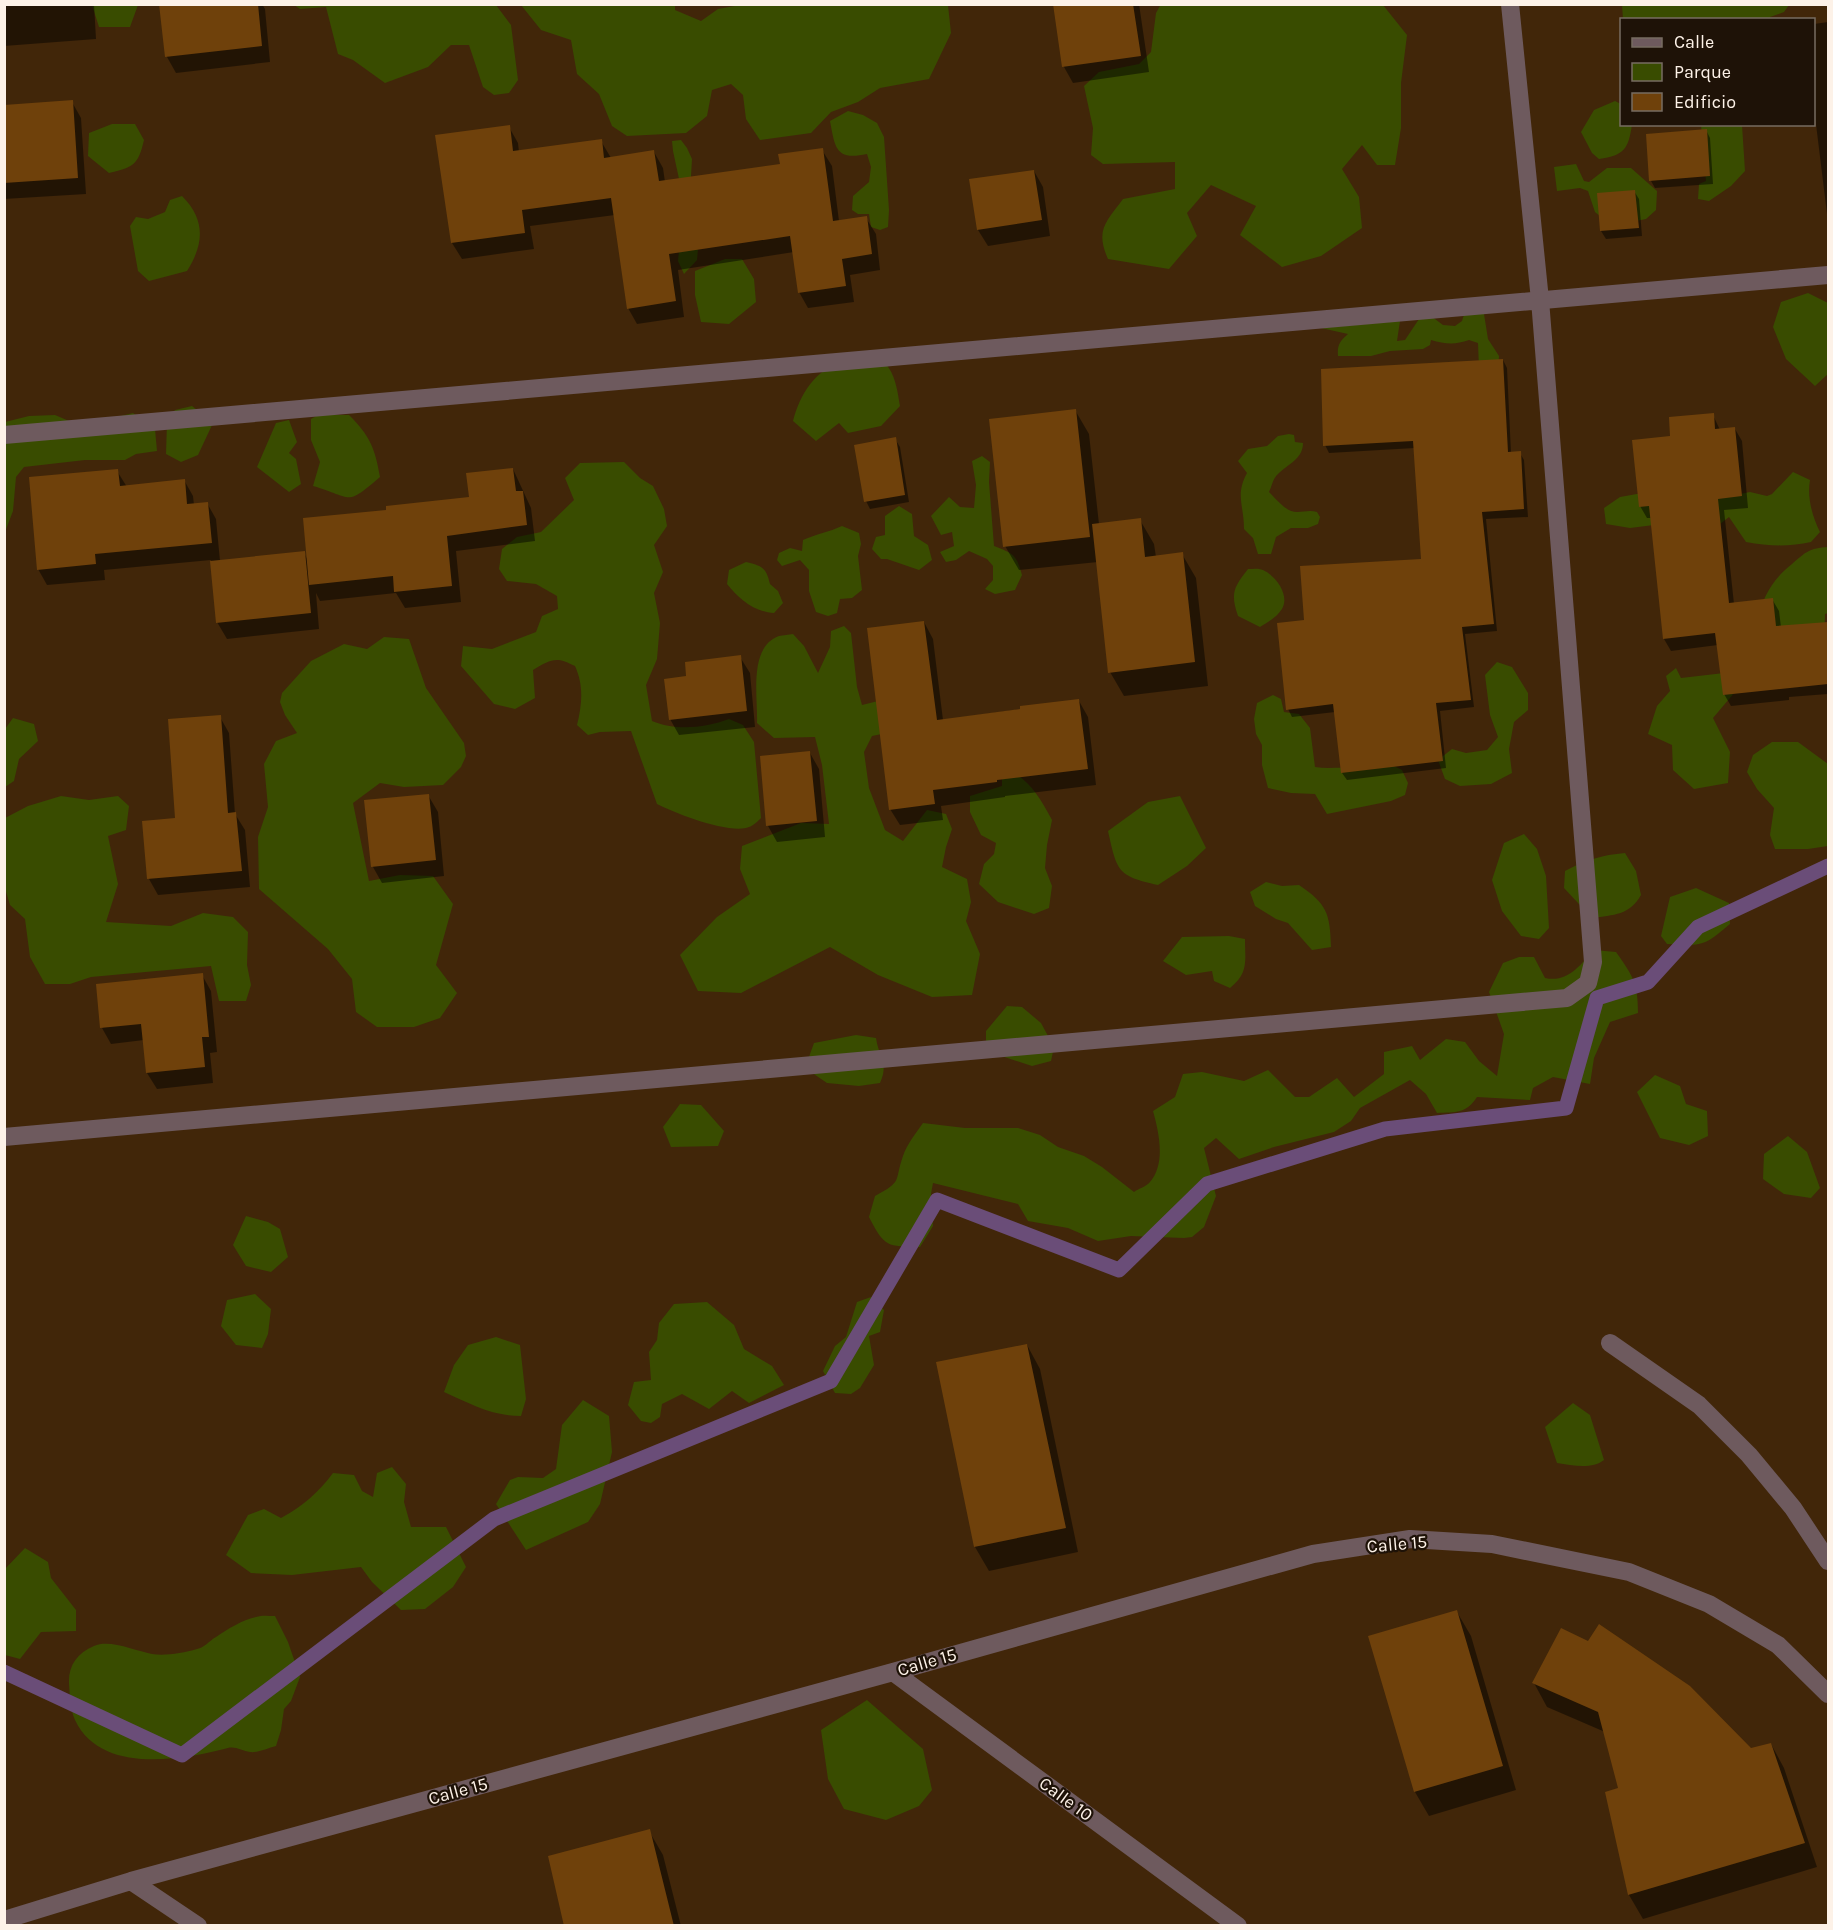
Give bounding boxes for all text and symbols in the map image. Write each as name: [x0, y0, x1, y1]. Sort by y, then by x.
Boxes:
legend: [1620, 18, 1815, 126]
text: Calle: [1674, 31, 1714, 53]
text: Parque: [1674, 61, 1731, 83]
text: Edificio: [1674, 91, 1736, 113]
street label: Calle 15: [1366, 1530, 1428, 1558]
street label: Calle 15: [895, 1643, 959, 1681]
street label: Calle 10: [1035, 1772, 1097, 1826]
street label: Calle 15: [426, 1773, 490, 1809]

